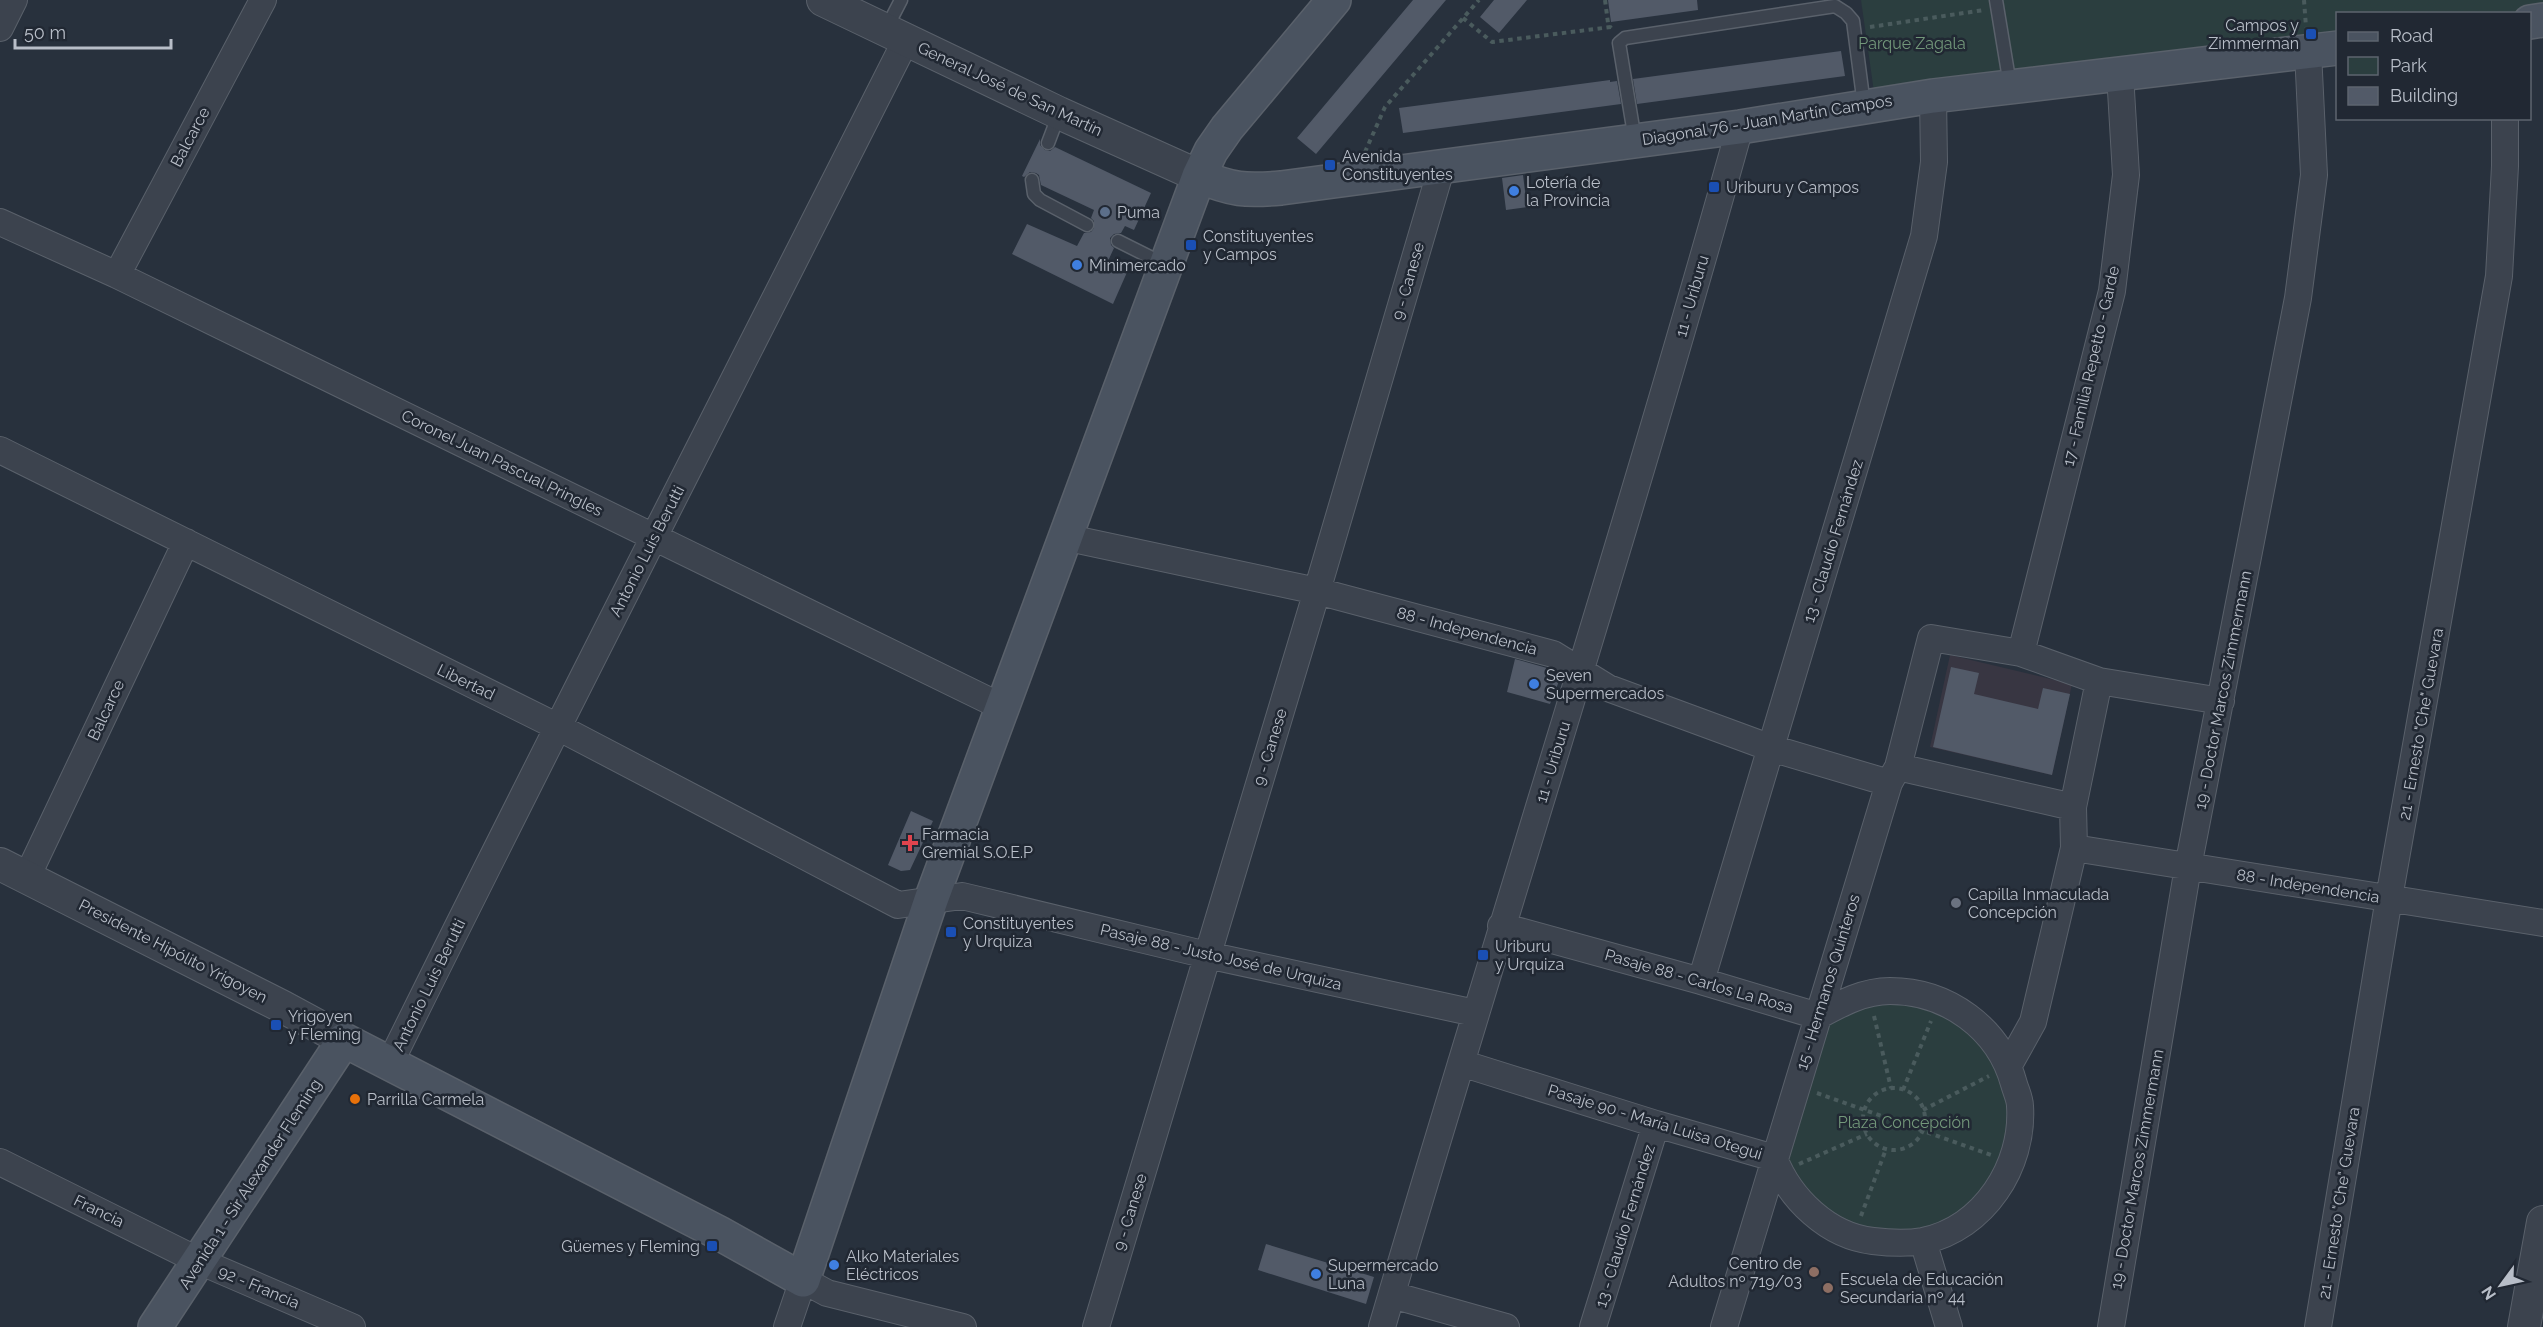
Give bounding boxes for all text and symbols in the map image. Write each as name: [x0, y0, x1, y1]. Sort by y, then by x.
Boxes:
scale bar: [15, 12, 171, 50]
legend: [2336, 12, 2531, 120]
place label: Campos y Zimmerman: [2208, 16, 2299, 53]
text: 50 m: [24, 22, 66, 43]
text: Road: [2390, 25, 2433, 46]
marker: Campos y Zimmerman: [2304, 27, 2318, 41]
park label: Parque Zagala: [1858, 34, 1966, 53]
street label: General José de San Martín: [915, 38, 1105, 140]
text: Park: [2390, 55, 2427, 76]
text: Building: [2390, 85, 2458, 106]
street label: Diagonal 76 - Juan Martín Campos: [1641, 91, 1894, 149]
street label: Balcarce: [166, 104, 214, 170]
place label: Avenida Constituyentes: [1342, 147, 1453, 184]
marker: Avenida Constituyentes: [1323, 158, 1337, 172]
place label: Lotería de la Provincia: [1526, 173, 1610, 210]
place label: Uriburu y Campos: [1726, 178, 1859, 197]
marker: Uriburu y Campos: [1707, 180, 1721, 194]
marker: Lotería de la Provincia: [1507, 184, 1521, 198]
place label: Puma: [1117, 203, 1160, 222]
marker: Puma: [1098, 205, 1112, 219]
place label: Constituyentes y Campos: [1203, 227, 1314, 264]
marker: Constituyentes y Campos: [1184, 238, 1198, 252]
street label: 9 - Canese: [1388, 240, 1428, 322]
street label: 11 - Uriburu: [1671, 253, 1713, 339]
place label: Minimercado: [1089, 256, 1186, 275]
marker: Minimercado: [1070, 258, 1084, 272]
street label: 17 - Familia Repetto - Garde: [2059, 264, 2123, 468]
street label: Coronel Juan Pascual Pringles: [398, 406, 606, 520]
street label: 13 - Claudio Fernández: [1799, 457, 1867, 625]
street label: Antonio Luis Berutti: [606, 482, 688, 620]
street label: 19 - Doctor Marcos Zimmermann: [2190, 569, 2256, 811]
street label: 88 - Independencia: [1395, 603, 1539, 659]
street label: 21 - Ernesto "Che" Guevara: [2395, 627, 2447, 821]
street label: Libertad: [434, 660, 498, 704]
place label: Seven Supermercados: [1546, 666, 1665, 703]
street label: Balcarce: [84, 677, 128, 743]
marker: Seven Supermercados: [1527, 677, 1541, 691]
street label: 9 - Canese: [1249, 706, 1291, 788]
street label: 11 - Uriburu: [1532, 719, 1574, 805]
place label: Farmacia Gremial S.O.E.P: [922, 825, 1033, 862]
marker: Farmacia Gremial S.O.E.P: [903, 836, 917, 850]
street label: 88 - Independencia: [2235, 865, 2381, 907]
place label: Capilla Inmaculada Concepción: [1968, 885, 2109, 922]
street label: 15 - Hermanos Quinteros: [1792, 892, 1864, 1072]
street label: Presidente Hipólito Yrigoyen: [76, 895, 270, 1007]
marker: Capilla Inmaculada Concepción: [1949, 896, 1963, 910]
place label: Constituyentes y Urquiza: [963, 914, 1074, 951]
street label: Antonio Luis Berutti: [389, 916, 469, 1054]
street label: Pasaje 88 - Justo José de Urquiza: [1098, 920, 1344, 994]
marker: Constituyentes y Urquiza: [944, 925, 958, 939]
place label: Uriburu y Urquiza: [1495, 937, 1564, 974]
street label: Pasaje 88 - Carlos La Rosa: [1603, 945, 1795, 1017]
marker: Uriburu y Urquiza: [1476, 948, 1490, 962]
place label: Yrigoyen y Fleming: [288, 1007, 361, 1044]
marker: Yrigoyen y Fleming: [269, 1018, 283, 1032]
street label: 19 - Doctor Marcos Zimmermann: [2107, 1048, 2167, 1290]
street label: Avenida 1 - Sir Alexander Fleming: [175, 1075, 325, 1293]
street label: Pasaje 90 - María Luisa Otegui: [1546, 1080, 1764, 1164]
place label: Parrilla Carmela: [367, 1090, 484, 1109]
marker: Parrilla Carmela: [348, 1092, 362, 1106]
street label: 21 - Ernesto "Che" Guevara: [2314, 1106, 2364, 1300]
park label: Plaza Concepción: [1838, 1113, 1970, 1132]
street label: 13 - Claudio Fernández: [1591, 1142, 1659, 1310]
street label: 9 - Canese: [1109, 1171, 1151, 1253]
street label: Francia: [71, 1191, 127, 1231]
place label: Güemes y Fleming: [561, 1237, 700, 1256]
marker: Güemes y Fleming: [705, 1239, 719, 1253]
place label: Alko Materiales Eléctricos: [846, 1247, 960, 1284]
place label: Centro de Adultos nº 719/03: [1668, 1254, 1802, 1291]
north arrow: [2471, 1255, 2531, 1315]
place label: Supermercado Luna: [1328, 1256, 1439, 1293]
marker: Alko Materiales Eléctricos: [827, 1258, 841, 1272]
street label: 92 - Francia: [216, 1261, 302, 1313]
marker: Centro de Adultos nº 719/03: [1807, 1265, 1821, 1279]
marker: Supermercado Luna: [1309, 1267, 1323, 1281]
place label: Escuela de Educación Secundaria nº 44: [1840, 1270, 2003, 1307]
marker: Escuela de Educación Secundaria nº 44: [1821, 1281, 1835, 1295]
text: N: [2478, 1283, 2500, 1303]

